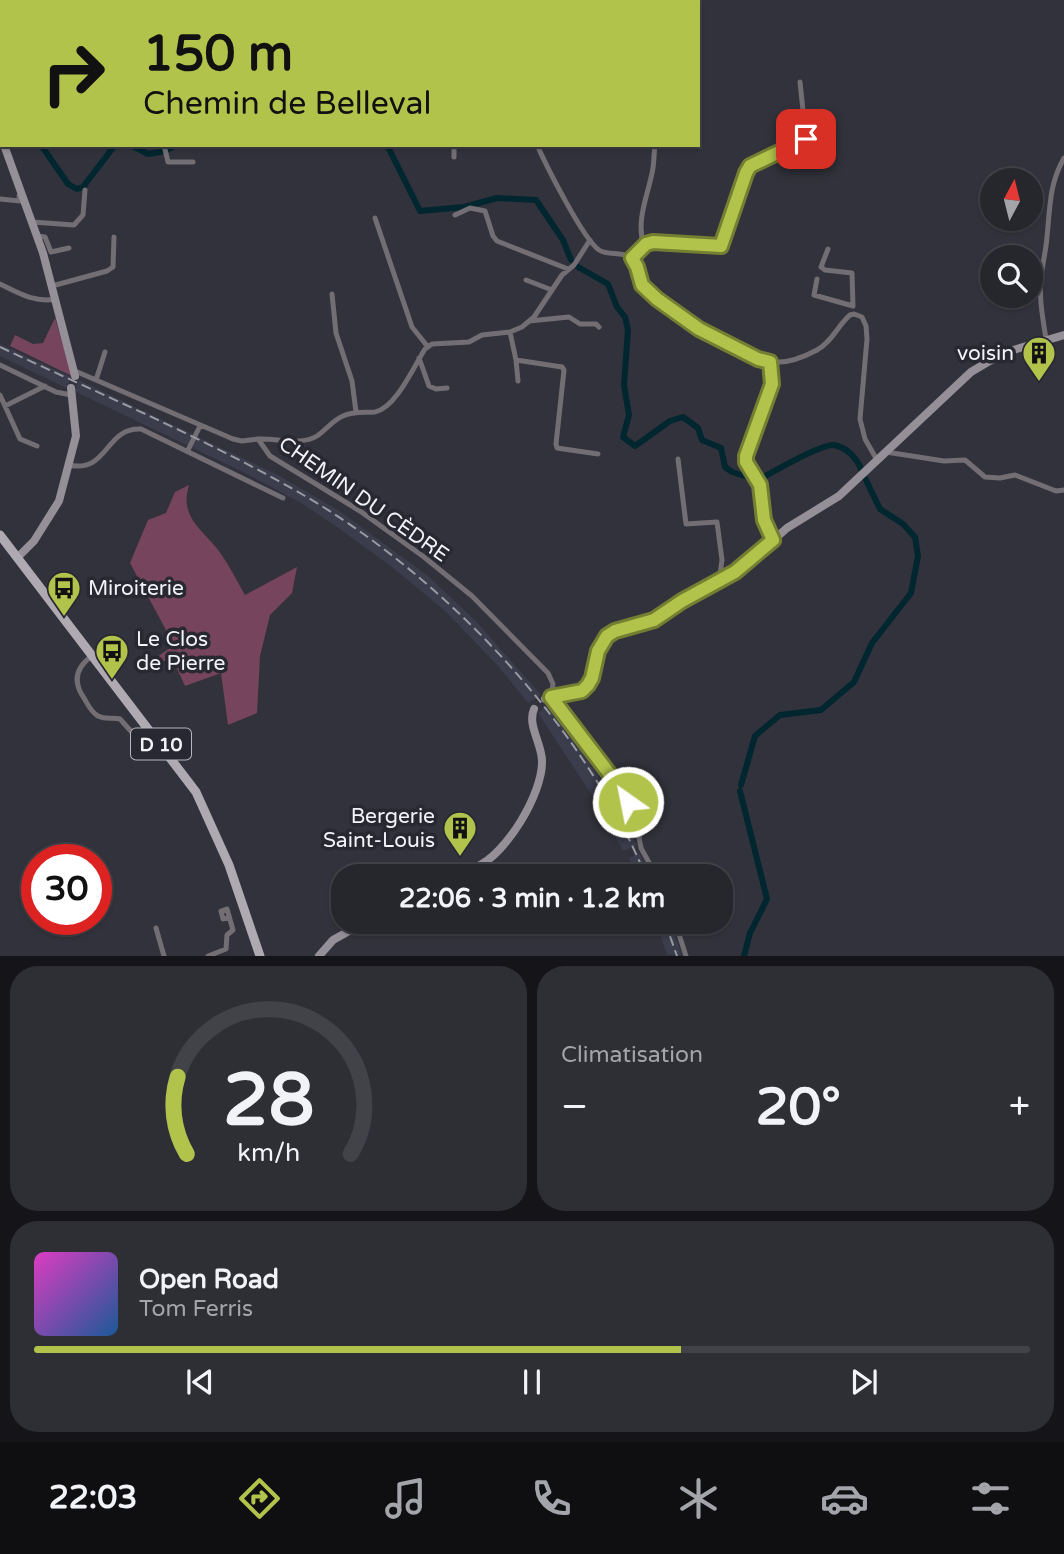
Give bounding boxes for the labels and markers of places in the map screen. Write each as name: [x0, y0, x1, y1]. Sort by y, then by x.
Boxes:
pin: [776, 109, 836, 169]
building icon: voisin: [1020, 334, 1058, 383]
place label: voisin: [957, 341, 1014, 366]
bus stop icon: Miroiterie: [45, 569, 83, 618]
place label: Miroiterie: [88, 576, 184, 601]
place label: Le Clos de Pierre: [136, 627, 225, 676]
bus stop icon: Le Clos de Pierre: [93, 632, 131, 681]
place label: Bergerie Saint-Louis: [323, 804, 435, 853]
building icon: Bergerie Saint-Louis: [441, 809, 479, 858]

